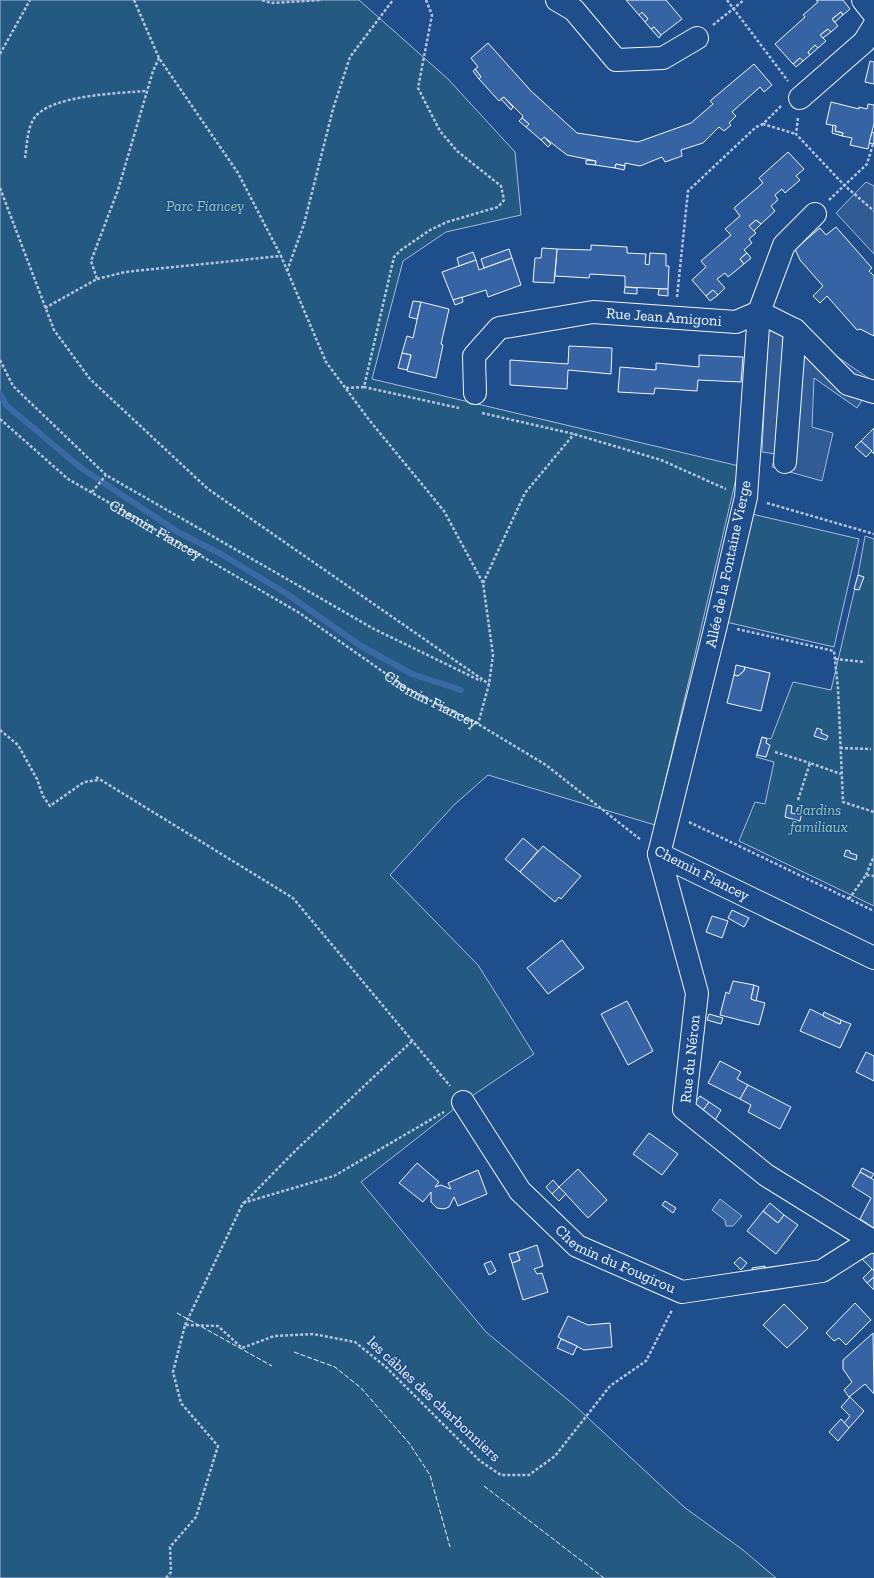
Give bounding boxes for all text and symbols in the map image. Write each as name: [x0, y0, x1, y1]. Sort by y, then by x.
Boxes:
park label: Parc Fiancey: [166, 197, 244, 215]
street label: Rue Jean Amigoni: [606, 304, 722, 330]
street label: Allée de la Fontaine Vierge: [701, 479, 755, 649]
street label: Chemin Fiancey: [106, 496, 206, 564]
street label: Chemin Fiancey: [381, 666, 481, 732]
park label: Jardins familiaux: [787, 801, 848, 836]
street label: Chemin Fiancey: [652, 841, 753, 905]
street label: Rue du Néron: [676, 1014, 704, 1104]
street label: Chemin du Fougirou: [552, 1221, 679, 1297]
street label: les câbles des charbonniers: [364, 1333, 504, 1465]

